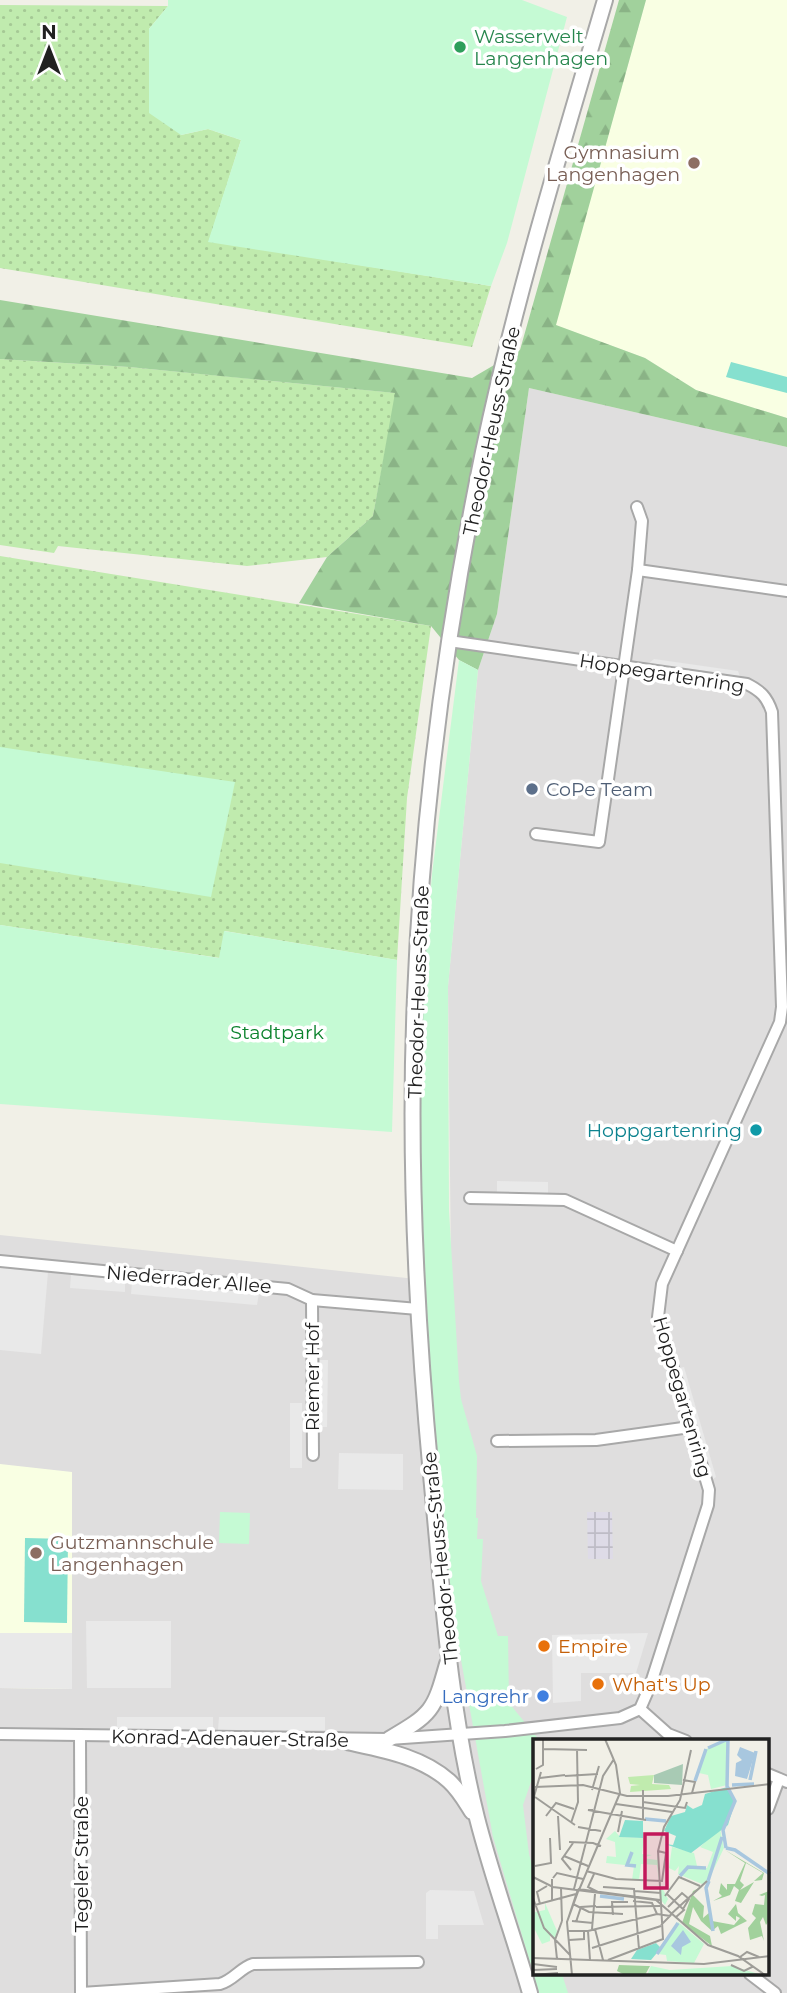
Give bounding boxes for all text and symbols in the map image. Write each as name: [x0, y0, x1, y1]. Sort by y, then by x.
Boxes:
north arrow: [14, 14, 84, 84]
text: N: [41, 21, 57, 44]
place label: Wasserwelt Langenhagen: [474, 25, 608, 70]
marker: Wasserwelt Langenhagen: [452, 39, 468, 55]
place label: Gymnasium Langenhagen: [546, 141, 680, 186]
marker: Gymnasium Langenhagen: [686, 155, 702, 171]
street label: Theodor-Heuss-Straße: [458, 324, 525, 538]
street label: Hoppegartenring: [578, 649, 746, 698]
place label: CoPe Team: [546, 778, 653, 801]
marker: CoPe Team: [524, 781, 540, 797]
street label: Theodor-Heuss-Straße: [403, 885, 434, 1099]
park label: Stadtpark: [230, 1021, 324, 1044]
place label: Hoppgartenring: [587, 1119, 742, 1142]
marker: Hoppgartenring: [748, 1122, 764, 1138]
street label: Niederrader Allee: [105, 1261, 272, 1298]
street label: Hoppegartenring: [648, 1314, 717, 1481]
street label: Riemer Hof: [301, 1321, 324, 1431]
street label: Theodor-Heuss-Straße: [418, 1451, 463, 1665]
place label: Gutzmannschule Langenhagen: [50, 1531, 214, 1576]
marker: Gutzmannschule Langenhagen: [28, 1545, 44, 1561]
place label: Empire: [558, 1635, 628, 1658]
marker: Empire: [536, 1638, 552, 1654]
place label: What's Up: [612, 1673, 711, 1696]
marker: What's Up: [590, 1676, 606, 1692]
place label: Langrehr: [441, 1685, 529, 1708]
marker: Langrehr: [535, 1688, 551, 1704]
street label: Konrad-Adenauer-Straße: [111, 1725, 349, 1752]
inset map: [533, 1739, 770, 1976]
street label: Tegeler Straße: [70, 1796, 93, 1932]

